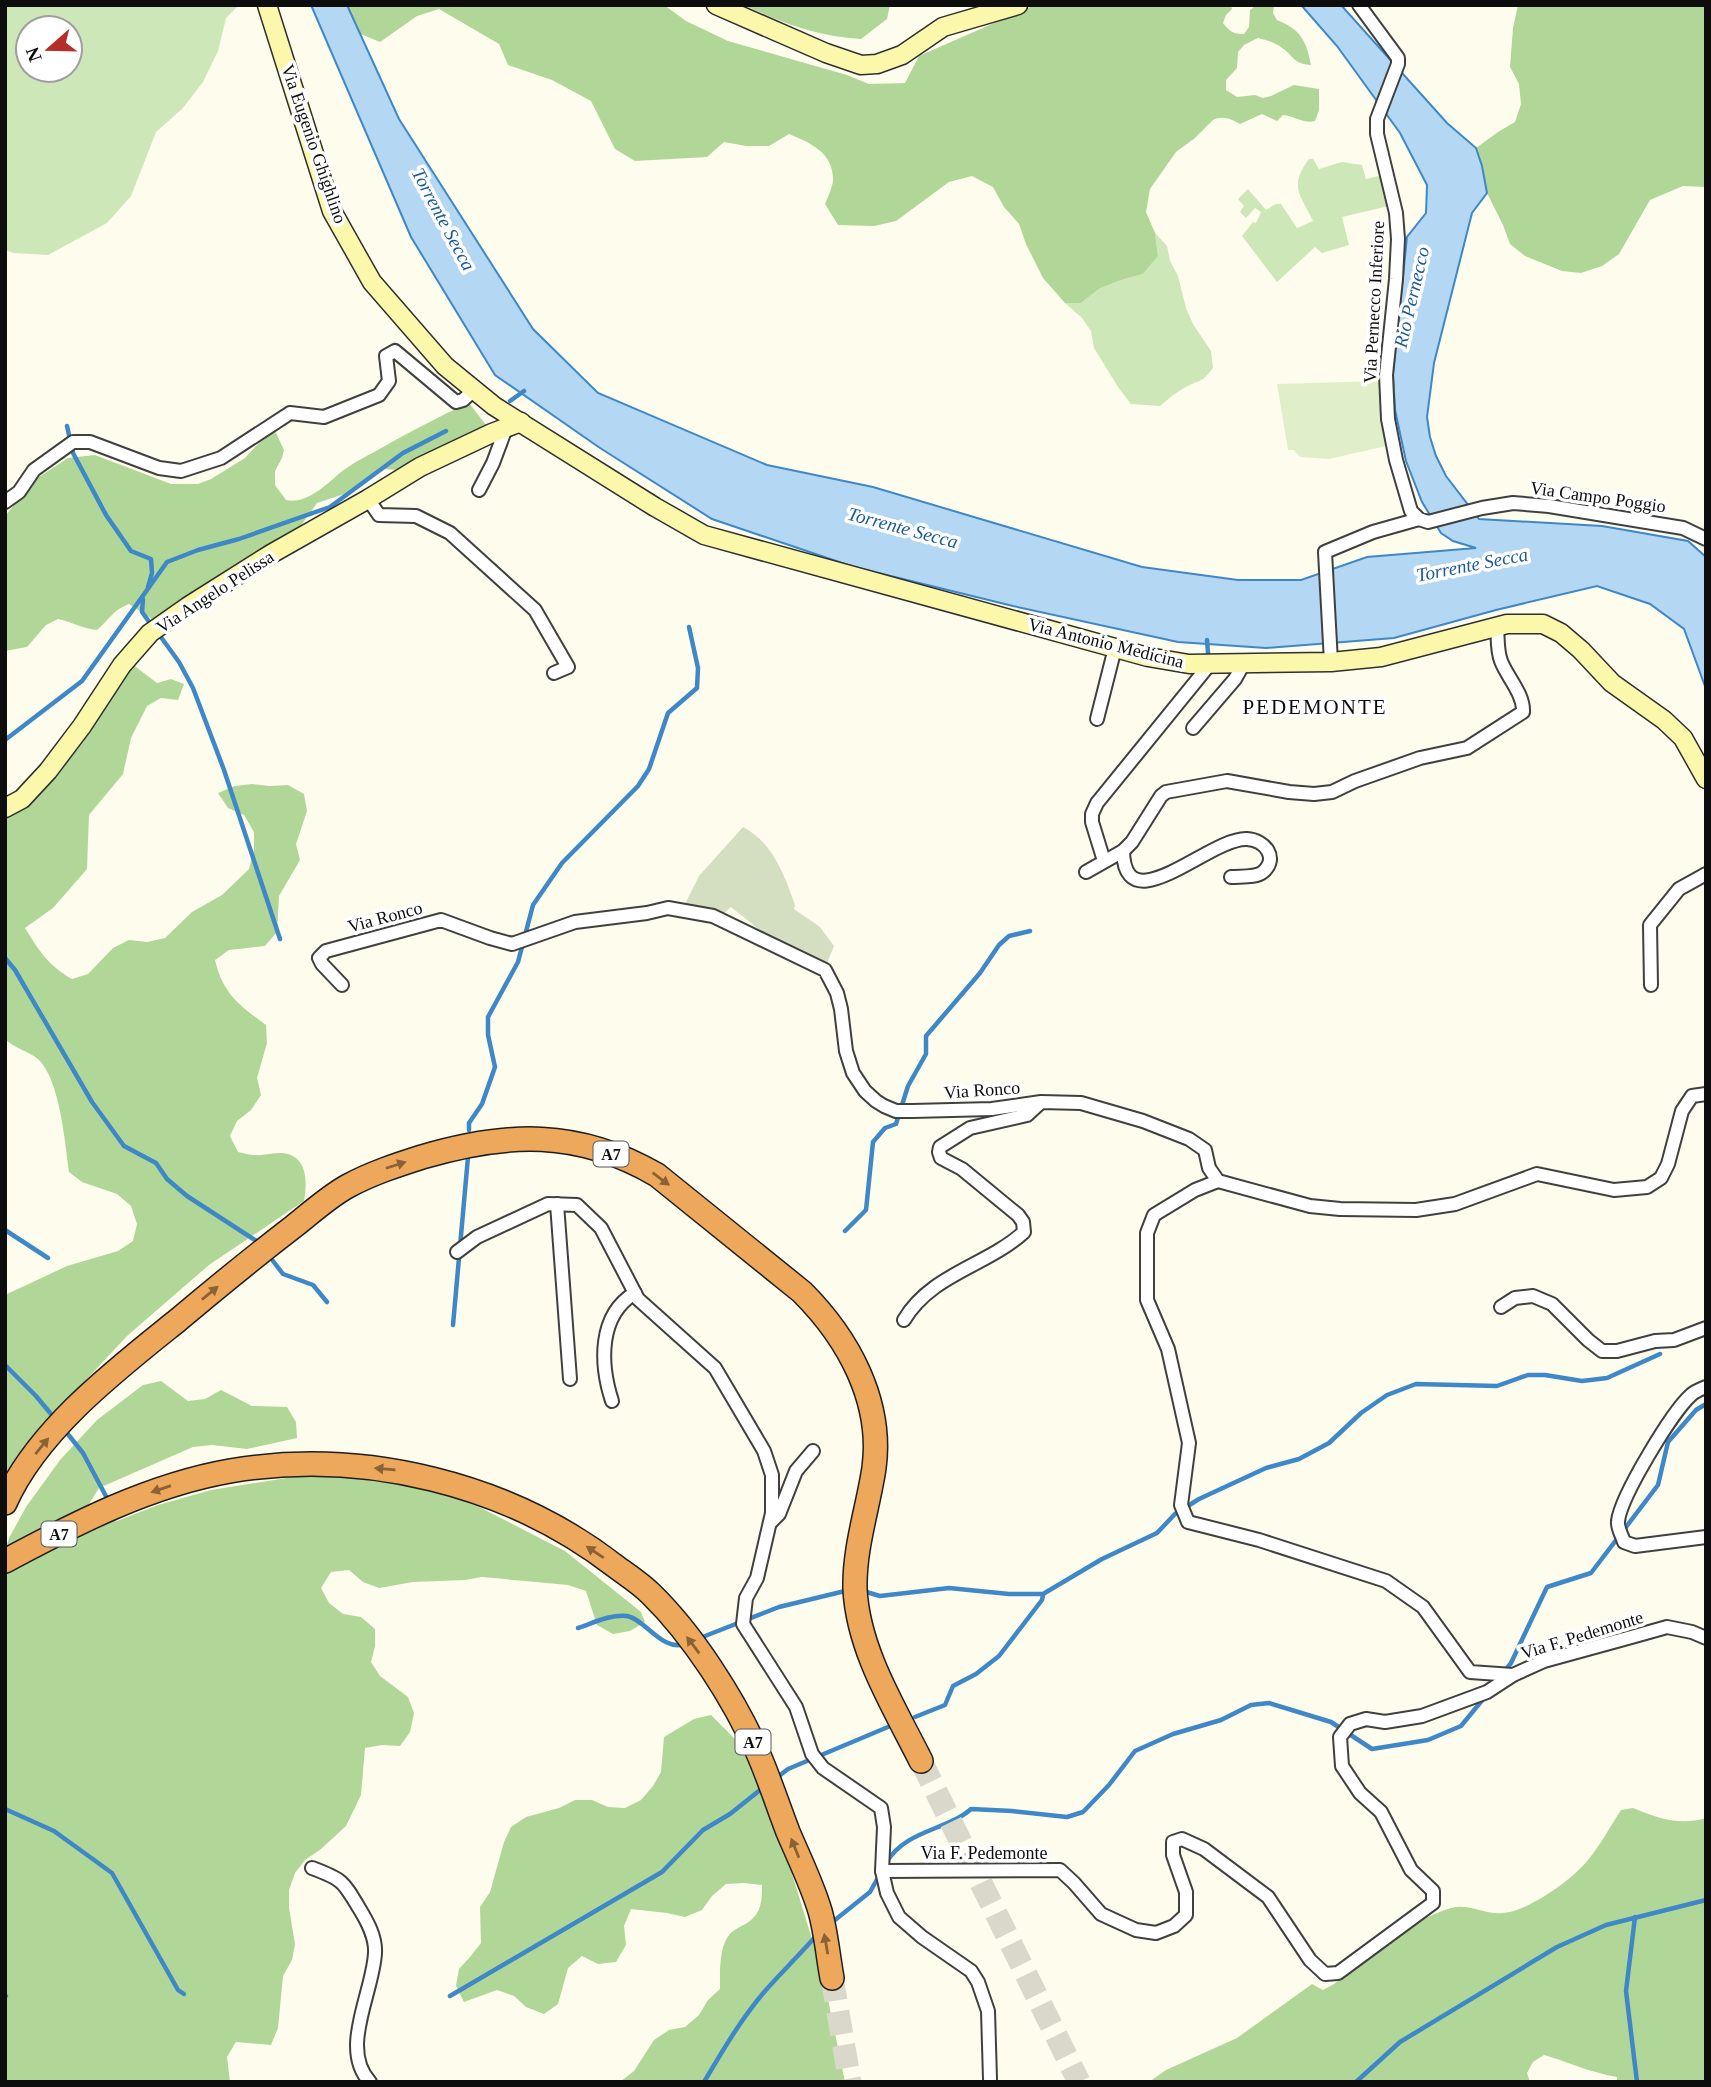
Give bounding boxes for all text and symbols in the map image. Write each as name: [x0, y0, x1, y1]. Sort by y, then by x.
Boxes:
north arrow: [14, 14, 84, 84]
text: N: [21, 44, 46, 65]
street label: Via Eugenio Ghighlino: [277, 62, 351, 226]
water label: Torrente Secca: [408, 164, 479, 274]
street label: Via Pernecco Inferiore: [1360, 220, 1388, 384]
water label: Rio Pernecco: [1389, 245, 1433, 351]
street label: Via Campo Poggio: [1529, 478, 1667, 516]
water label: Torrente Secca: [846, 503, 960, 552]
water label: Torrente Secca: [1415, 543, 1530, 586]
street label: Via Angelo Pelissa: [153, 547, 277, 637]
street label: Via Antonio Medicina: [1026, 614, 1186, 672]
district label: PEDEMONTE: [1242, 695, 1388, 719]
street label: Via Ronco: [346, 897, 424, 937]
street label: Via Ronco: [943, 1077, 1021, 1103]
road number: A7: [594, 1142, 628, 1166]
one-way arrow: [386, 1160, 407, 1170]
one-way arrow: [652, 1172, 670, 1186]
one-way arrow: [200, 1286, 218, 1301]
one-way arrow: [34, 1438, 49, 1455]
one-way arrow: [374, 1463, 396, 1474]
one-way arrow: [150, 1484, 171, 1495]
road number: A7: [42, 1522, 76, 1546]
one-way arrow: [586, 1545, 604, 1559]
street label: Via F. Pedemonte: [1518, 1607, 1646, 1663]
one-way arrow: [687, 1636, 701, 1654]
road number: A7: [736, 1730, 770, 1754]
one-way arrow: [789, 1837, 800, 1858]
street label: Via F. Pedemonte: [921, 1843, 1047, 1863]
one-way arrow: [820, 1933, 831, 1955]

